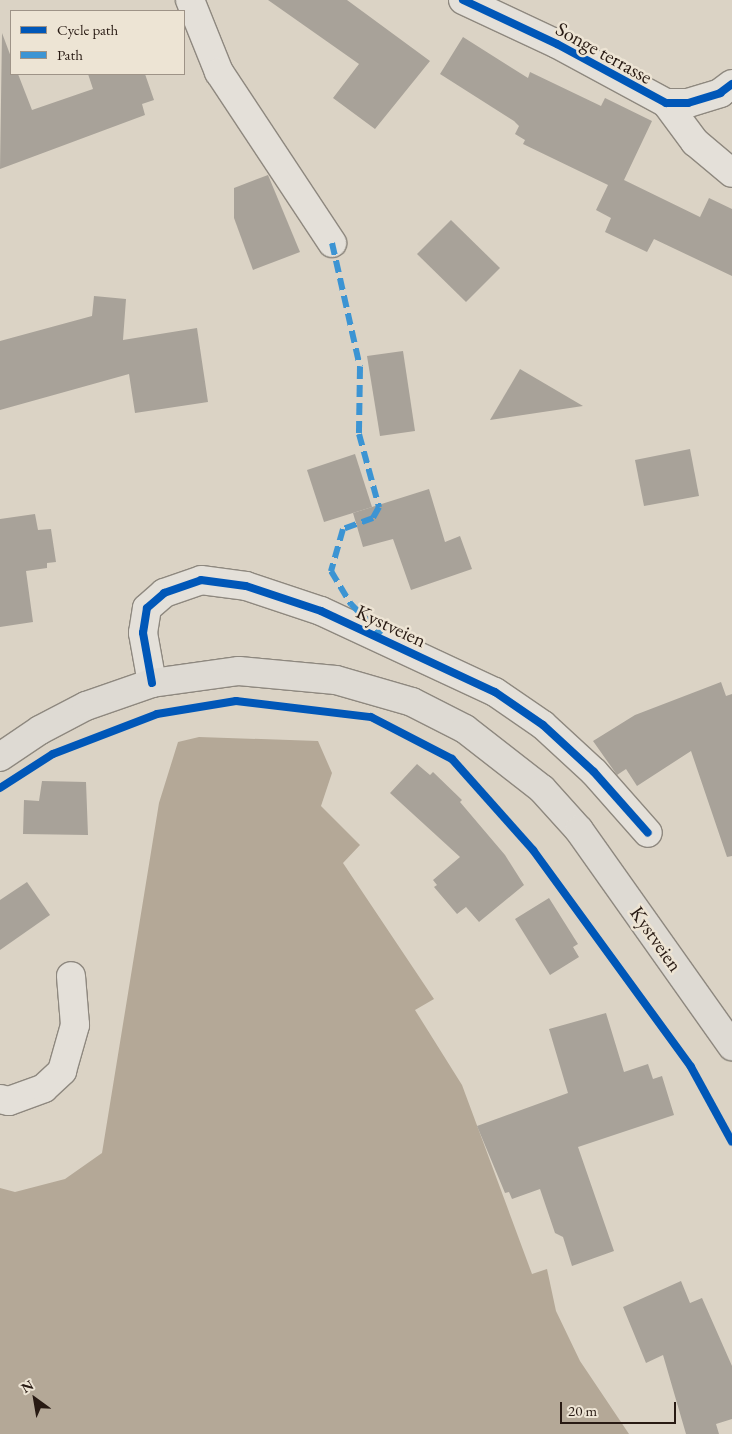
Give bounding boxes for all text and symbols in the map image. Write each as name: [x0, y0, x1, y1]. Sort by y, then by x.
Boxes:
legend: [10, 10, 185, 75]
street label: Songe terrasse: [552, 17, 656, 89]
text: Cycle path: [57, 20, 118, 39]
text: Path: [57, 45, 83, 64]
street label: Kystveien: [352, 599, 430, 653]
street label: Kystveien: [625, 902, 687, 976]
north arrow: [10, 1374, 60, 1424]
text: N: [17, 1376, 37, 1397]
scale bar: [562, 1392, 678, 1424]
text: 20 m: [568, 1401, 597, 1420]

